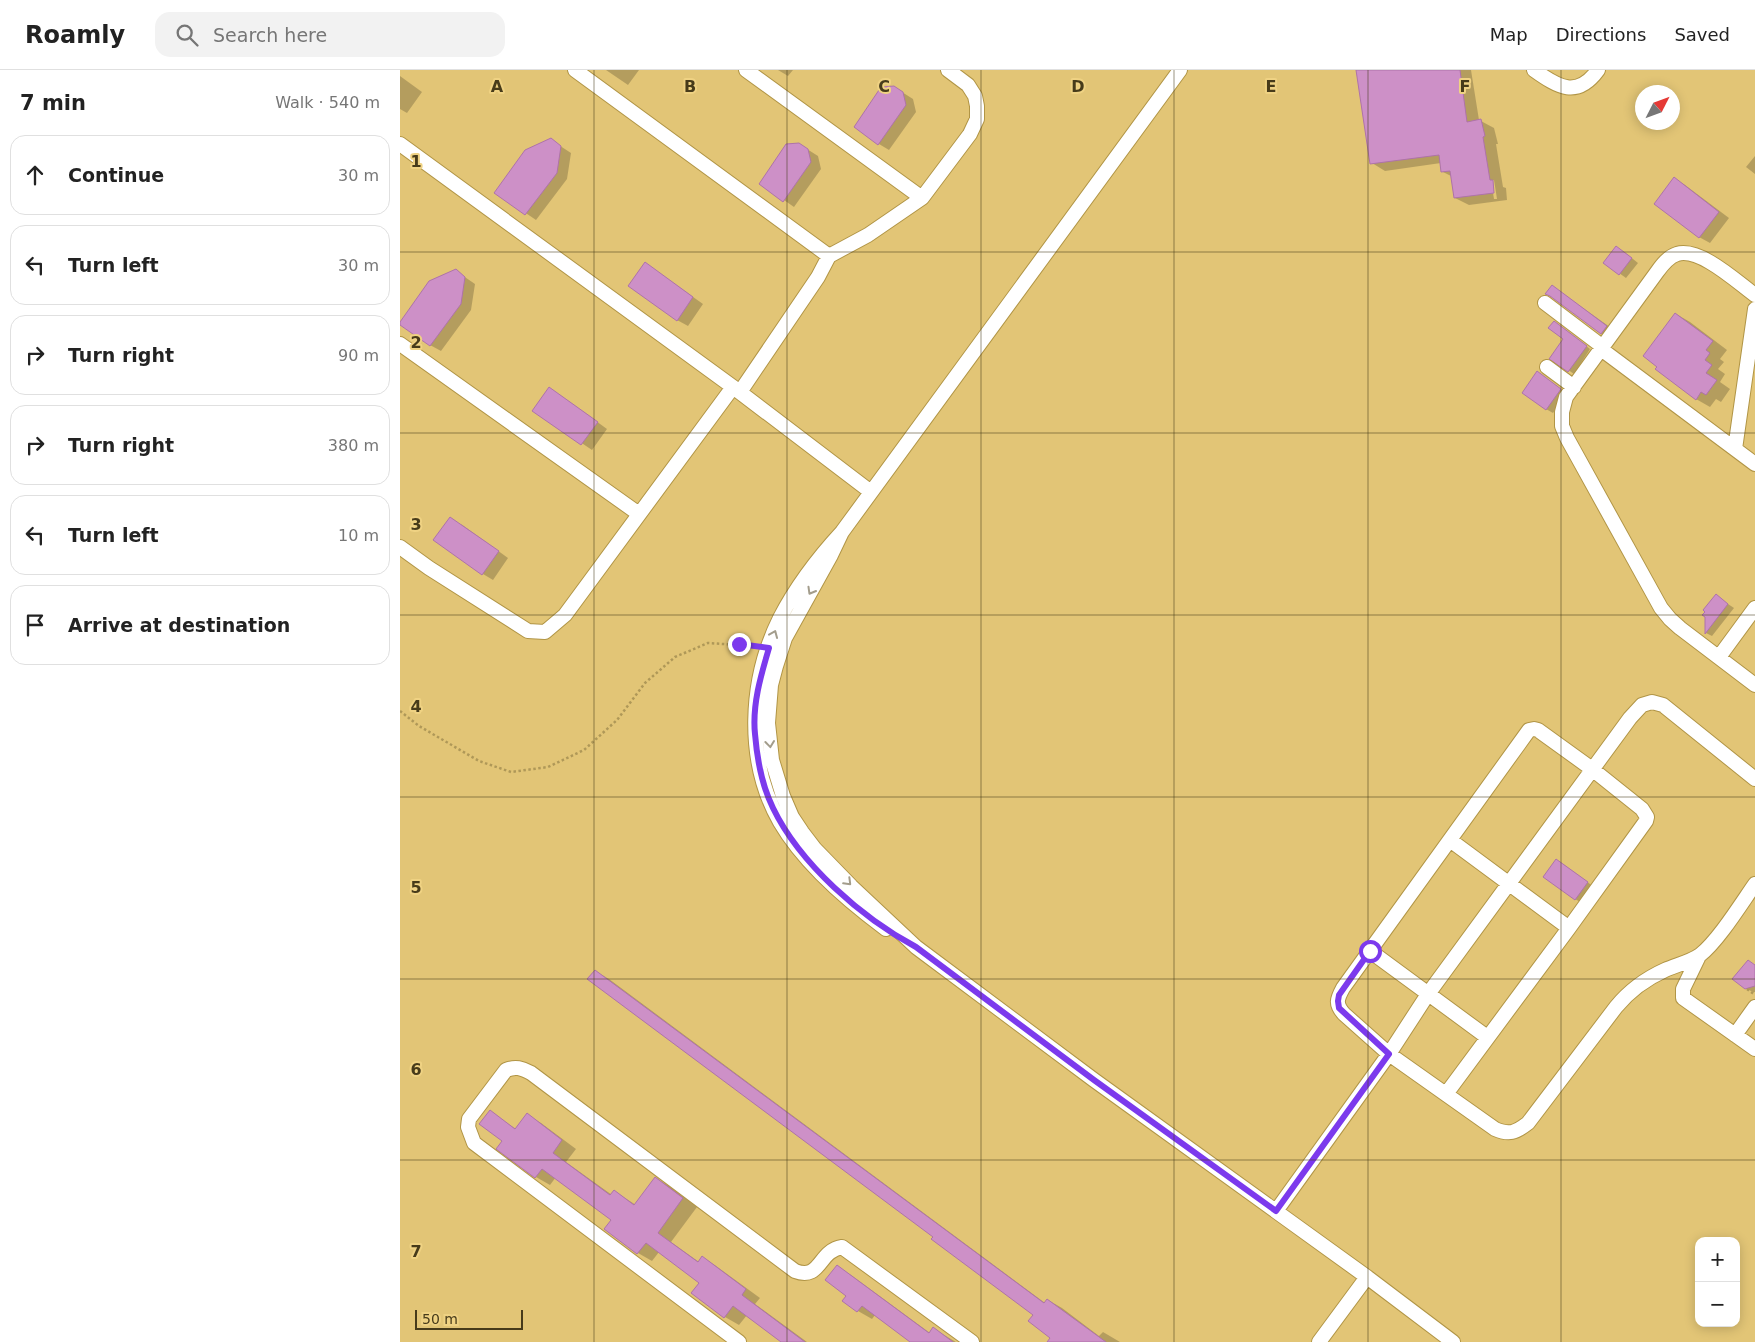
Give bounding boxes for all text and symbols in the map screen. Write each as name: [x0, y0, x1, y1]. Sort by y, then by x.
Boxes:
search box: [155, 12, 505, 57]
text: Roamly: [25, 21, 125, 49]
icon: search: [173, 21, 201, 49]
text: Search here: [213, 24, 327, 46]
text: Map: [1490, 24, 1528, 45]
text: Directions: [1556, 24, 1646, 45]
text: Saved: [1674, 24, 1730, 45]
text: A: [491, 77, 504, 96]
text: B: [684, 77, 696, 96]
text: C: [878, 77, 890, 96]
text: D: [1071, 77, 1085, 96]
text: E: [1266, 77, 1276, 96]
text: F: [1460, 77, 1470, 96]
north arrow: [1635, 85, 1680, 130]
text: 7 min: [20, 91, 86, 115]
text: Walk · 540 m: [275, 93, 380, 112]
text: 1: [410, 152, 422, 171]
icon: ahead: [21, 161, 49, 189]
text: Continue: [68, 164, 164, 186]
text: 30 m: [338, 166, 379, 185]
icon: left: [21, 251, 49, 279]
text: Turn left: [68, 254, 159, 276]
text: 30 m: [338, 256, 379, 275]
text: 2: [410, 333, 422, 352]
icon: right: [21, 341, 49, 369]
text: Turn right: [68, 344, 174, 366]
text: 90 m: [338, 346, 379, 365]
icon: right: [21, 431, 49, 459]
text: Turn right: [68, 434, 174, 456]
text: 380 m: [328, 436, 379, 455]
text: 3: [410, 515, 422, 534]
icon: left: [21, 521, 49, 549]
text: Turn left: [68, 524, 159, 546]
text: 10 m: [338, 526, 379, 545]
one-way arrow: [808, 585, 818, 594]
icon: arrive: [21, 611, 49, 639]
text: Arrive at destination: [68, 614, 290, 636]
one-way arrow: [767, 630, 778, 639]
route end: [728, 633, 751, 656]
text: 4: [410, 697, 422, 716]
one-way arrow: [764, 741, 775, 749]
one-way arrow: [842, 876, 851, 885]
text: 5: [410, 878, 422, 897]
route start: [1359, 940, 1382, 963]
text: 6: [410, 1060, 422, 1079]
map controls: [1695, 1237, 1740, 1327]
button: +: [1695, 1237, 1740, 1282]
text: 7: [410, 1242, 422, 1261]
button: −: [1695, 1282, 1740, 1327]
scale bar: [415, 1307, 522, 1330]
text: 50 m: [422, 1311, 458, 1327]

